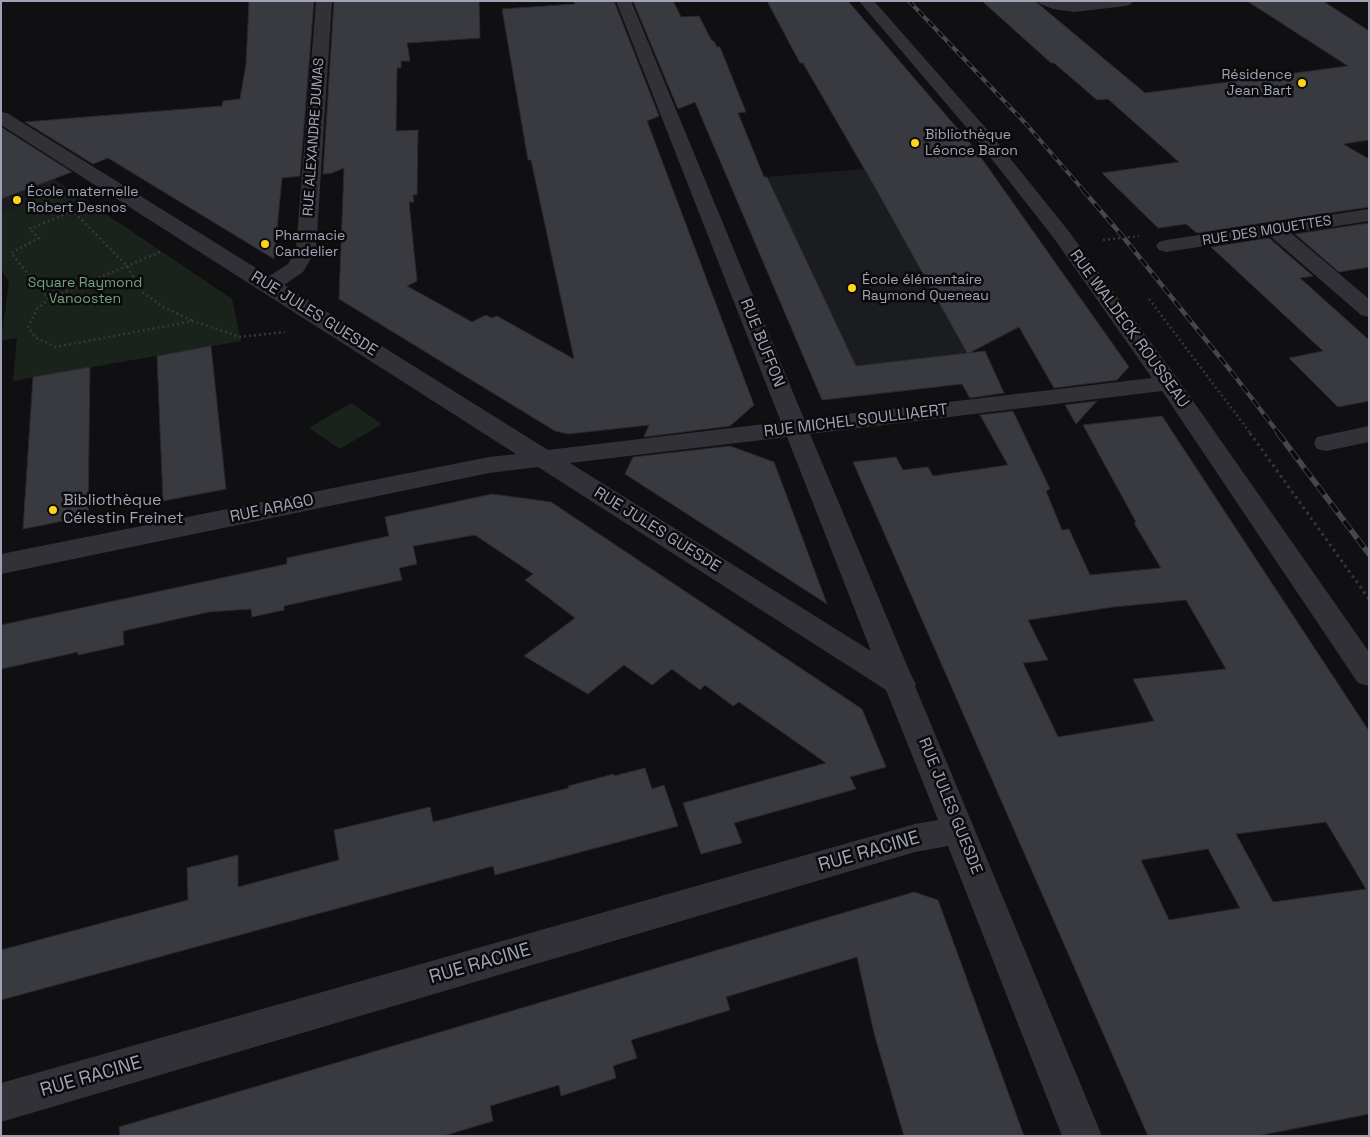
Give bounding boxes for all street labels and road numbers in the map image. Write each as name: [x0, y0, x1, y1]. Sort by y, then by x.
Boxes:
street label: RUE ALEXANDRE DUMAS: [300, 57, 328, 217]
street label: RUE DES MOUETTES: [1201, 212, 1333, 250]
street label: RUE WALDECK ROUSSEAU: [1065, 246, 1193, 412]
street label: RUE JULES GUESDE: [247, 267, 381, 361]
street label: RUE BUFFON: [736, 296, 788, 390]
street label: RUE MICHEL SOULLIAERT: [763, 400, 949, 442]
street label: RUE JULES GUESDE: [590, 483, 724, 577]
street label: RUE ARAGO: [228, 491, 316, 527]
street label: RUE JULES GUESDE: [914, 735, 986, 877]
street label: RUE RACINE: [816, 827, 922, 877]
street label: RUE RACINE: [427, 939, 533, 989]
street label: RUE RACINE: [38, 1052, 144, 1102]

